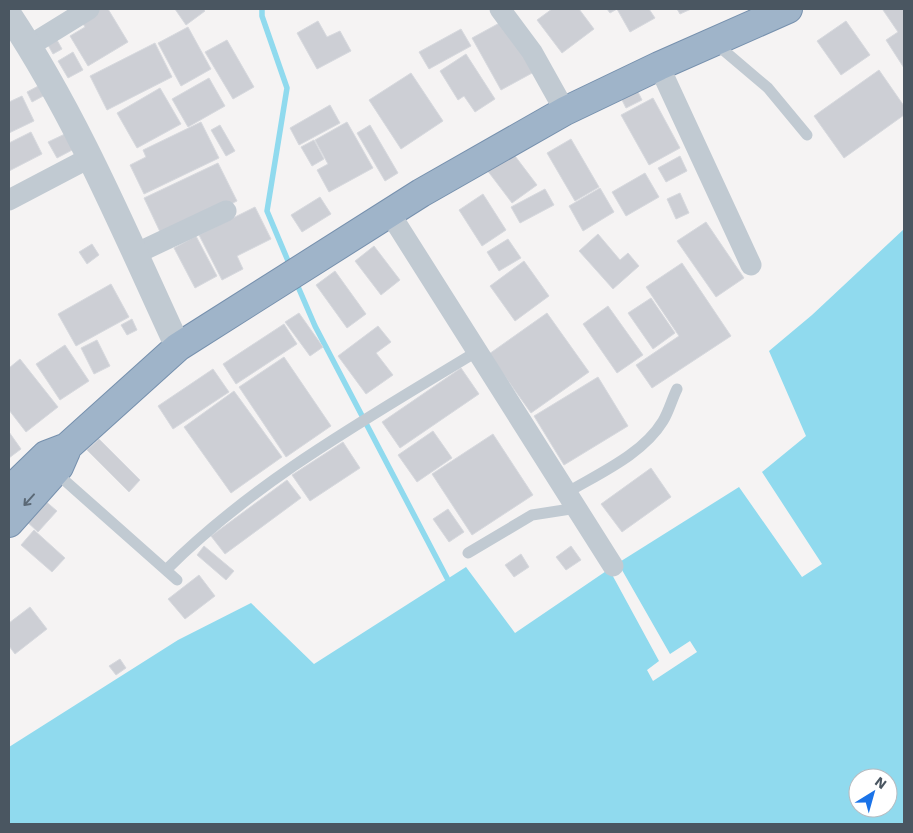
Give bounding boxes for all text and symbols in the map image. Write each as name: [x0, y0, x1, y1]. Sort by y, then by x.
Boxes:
one-way arrow: [24, 494, 35, 507]
north arrow: [848, 768, 898, 818]
text: N: [872, 773, 890, 792]

